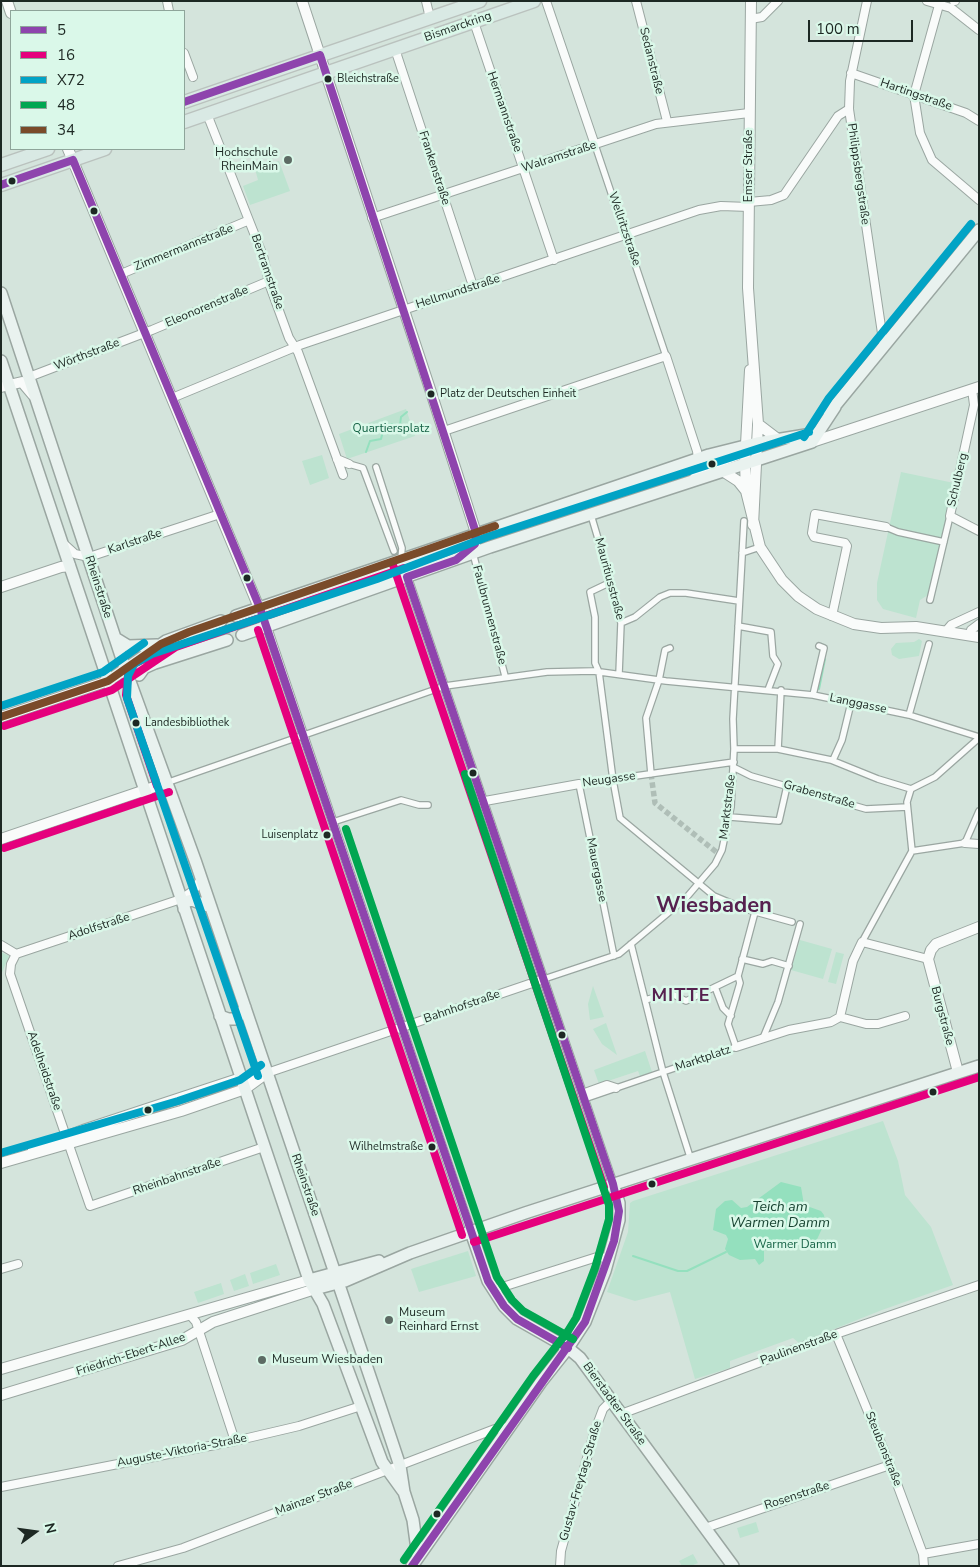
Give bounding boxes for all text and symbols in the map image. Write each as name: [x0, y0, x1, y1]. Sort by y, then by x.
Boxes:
street label: Bismarckring: [423, 9, 493, 45]
legend: [10, 10, 185, 150]
scale bar: [810, 10, 915, 42]
text: 100 m: [816, 19, 860, 39]
text: 5: [57, 20, 66, 40]
street label: Sedanstraße: [636, 26, 666, 96]
text: 16: [57, 45, 75, 65]
text: X72: [57, 70, 85, 90]
street label: Hermannstraße: [483, 70, 525, 154]
place label: Bleichstraße: [337, 72, 399, 86]
marker: Bleichstraße: [323, 74, 333, 84]
street label: Hartingstraße: [878, 76, 954, 114]
text: 48: [57, 95, 75, 115]
text: 34: [57, 120, 75, 140]
street label: Philippsbergstraße: [844, 122, 872, 226]
street label: Frankenstraße: [415, 129, 453, 207]
street label: Emser Straße: [742, 130, 756, 202]
street label: Walramstraße: [520, 138, 598, 176]
place label: Hochschule RheinMain: [215, 146, 278, 174]
marker: Hochschule RheinMain: [282, 154, 294, 166]
unlabelled marker: [7, 176, 17, 186]
street label: Wellritzstraße: [605, 190, 643, 268]
unlabelled marker: [89, 206, 99, 216]
street label: Zimmermannstraße: [132, 222, 236, 274]
street label: Bertramstraße: [247, 233, 287, 311]
street label: Hellmundstraße: [414, 272, 502, 312]
street label: Eleonorenstraße: [163, 283, 251, 331]
street label: Wörthstraße: [52, 336, 122, 374]
place label: Platz der Deutschen Einheit: [440, 387, 576, 401]
marker: Platz der Deutschen Einheit: [426, 389, 436, 399]
park label: Quartiersplatz: [353, 422, 429, 436]
street label: Schulberg: [945, 452, 971, 508]
unlabelled marker: [707, 459, 717, 469]
street label: Karlstraße: [106, 526, 164, 558]
street label: Mauritiusstraße: [591, 536, 627, 622]
street label: Rheinstraße: [81, 554, 115, 620]
street label: Faulbrunnenstraße: [469, 564, 509, 666]
unlabelled marker: [242, 573, 252, 583]
street label: Langgasse: [828, 691, 888, 717]
place label: Landesbibliothek: [145, 716, 229, 730]
marker: Landesbibliothek: [131, 718, 141, 728]
unlabelled marker: [468, 768, 478, 778]
street label: Neugasse: [582, 769, 636, 791]
street label: Marktstraße: [717, 774, 739, 840]
street label: Grabenstraße: [782, 778, 856, 812]
place label: Luisenplatz: [262, 828, 318, 842]
marker: Luisenplatz: [322, 830, 332, 840]
street label: Mauergasse: [583, 837, 609, 903]
district label: Wiesbaden: [656, 894, 772, 920]
street label: Adolfstraße: [66, 910, 132, 944]
street label: Burgstraße: [927, 985, 957, 1047]
district label: MITTE: [651, 986, 711, 1008]
street label: Bahnhofstraße: [422, 987, 502, 1027]
street label: Adelheidstraße: [24, 1029, 64, 1113]
unlabelled marker: [557, 1030, 567, 1040]
street label: Marktplatz: [673, 1043, 733, 1075]
unlabelled marker: [928, 1087, 938, 1097]
unlabelled marker: [143, 1105, 153, 1115]
place label: Wilhelmstraße: [349, 1140, 423, 1154]
marker: Wilhelmstraße: [427, 1142, 437, 1152]
street label: Rheinstraße: [288, 1152, 322, 1218]
street label: Rheinbahnstraße: [131, 1155, 223, 1199]
unlabelled marker: [647, 1179, 657, 1189]
water label: Teich am Warmen Damm: [730, 1200, 830, 1232]
park label: Warmer Damm: [753, 1238, 837, 1252]
place label: Museum Reinhard Ernst: [399, 1306, 478, 1334]
marker: Museum Reinhard Ernst: [383, 1314, 395, 1326]
street label: Paulinenstraße: [758, 1327, 840, 1369]
street label: Friedrich-Ebert-Allee: [75, 1331, 187, 1379]
place label: Museum Wiesbaden: [272, 1353, 383, 1367]
marker: Museum Wiesbaden: [256, 1354, 268, 1366]
street label: Bierstadter Straße: [579, 1360, 649, 1448]
street label: Steubenstraße: [862, 1410, 904, 1488]
street label: Gustav-Freytag-Straße: [557, 1419, 605, 1543]
street label: Auguste-Viktoria-Straße: [116, 1431, 248, 1471]
street label: Mainzer Straße: [273, 1477, 355, 1519]
street label: Rosenstraße: [763, 1479, 831, 1513]
north arrow: [10, 1507, 60, 1557]
unlabelled marker: [432, 1509, 442, 1519]
text: N: [40, 1521, 61, 1536]

